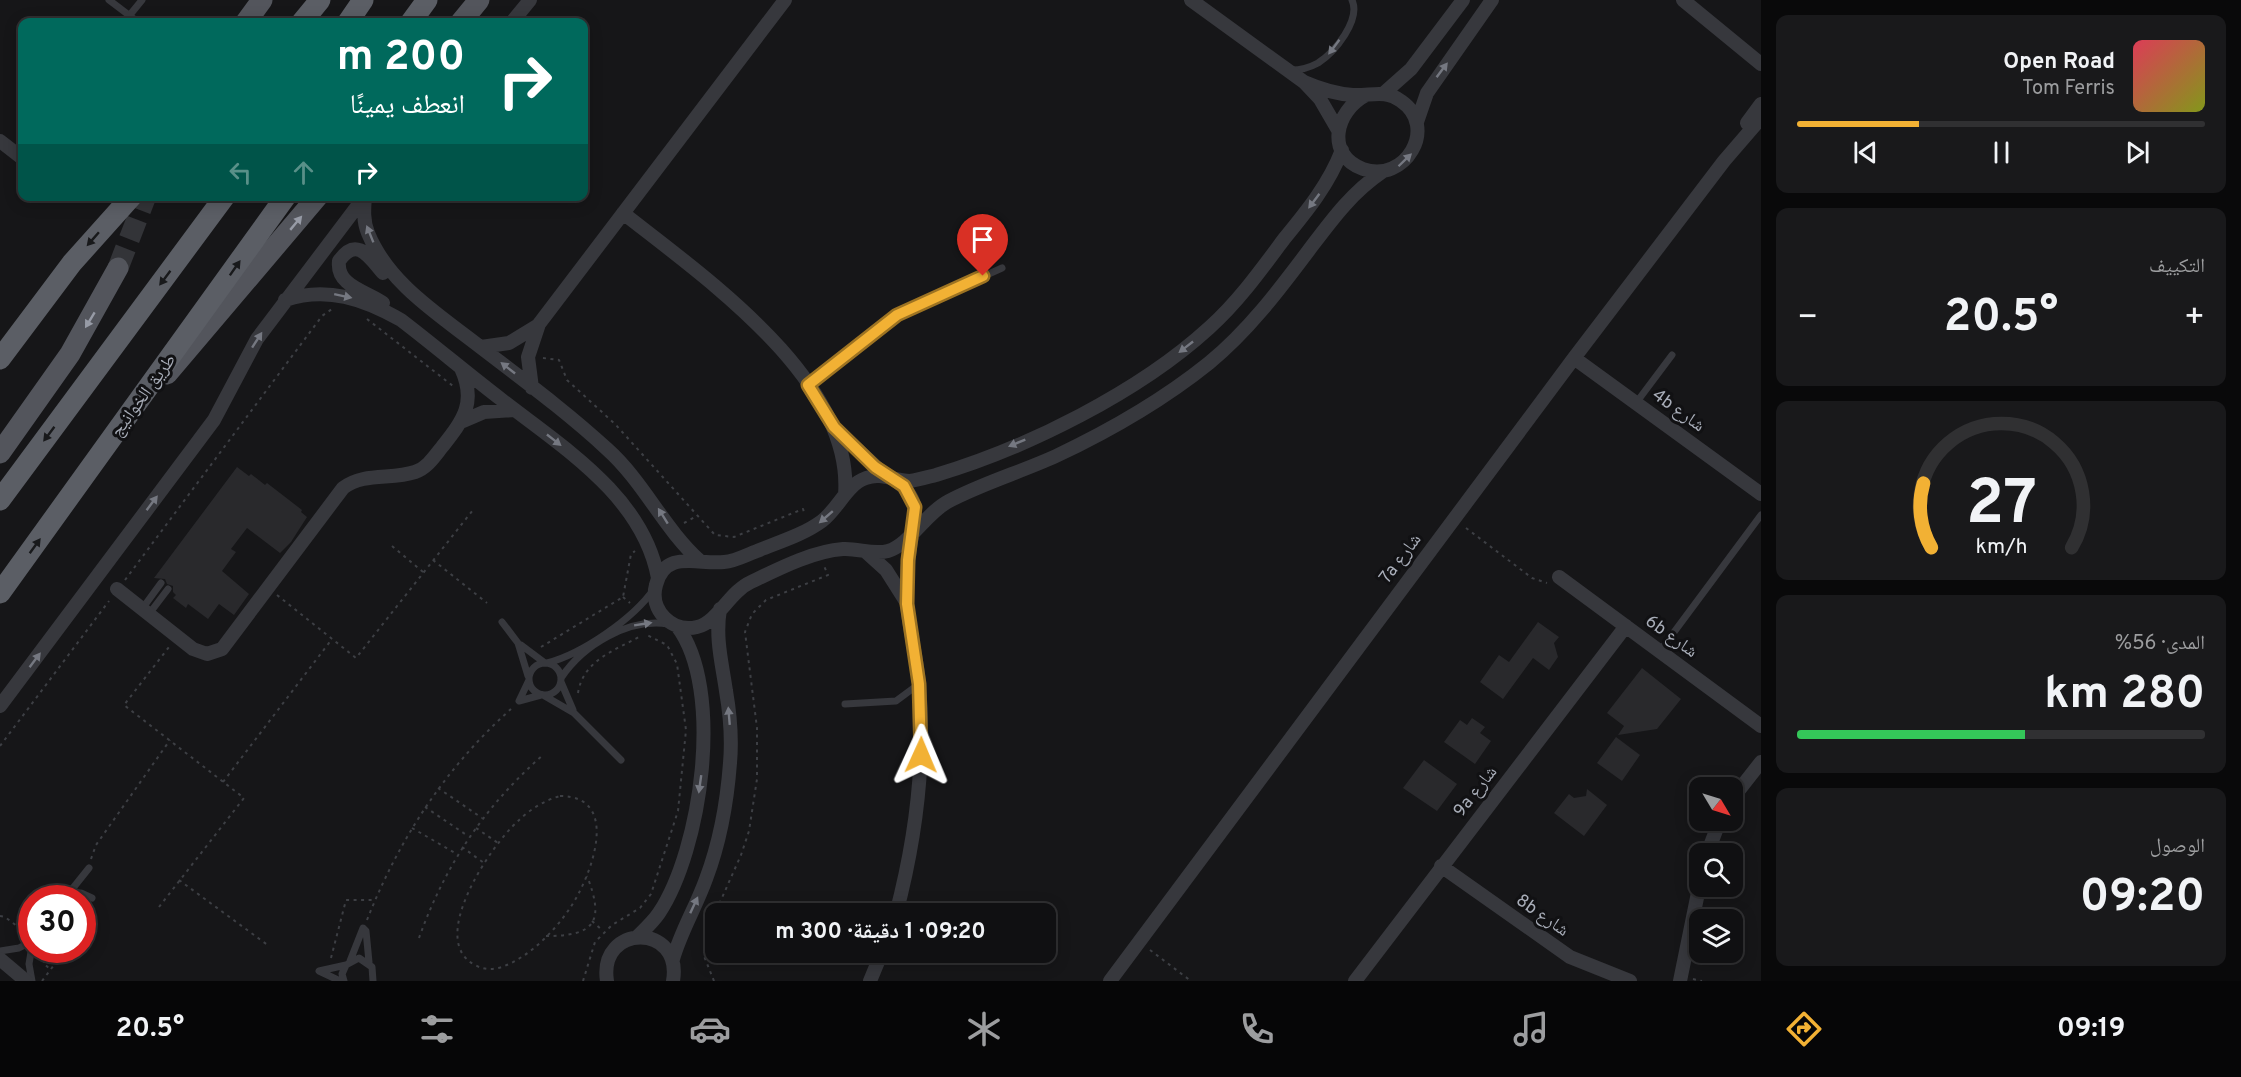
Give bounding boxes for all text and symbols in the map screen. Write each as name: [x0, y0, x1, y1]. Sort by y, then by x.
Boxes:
text: 200 m: [337, 32, 465, 85]
one-way arrow: [1328, 38, 1340, 54]
icon: right: [486, 42, 564, 120]
text: Open Road: [2003, 49, 2115, 76]
one-way arrow: [1436, 63, 1448, 78]
text: Tom Ferris: [2022, 76, 2115, 102]
text: انعطف يمينًا: [350, 89, 465, 123]
icon: previous: [1849, 136, 1882, 169]
icon: pause: [1985, 136, 2018, 169]
icon: next: [2121, 136, 2154, 169]
one-way arrow: [1397, 153, 1411, 167]
icon: left: [224, 156, 257, 189]
icon: ahead: [287, 156, 320, 189]
icon: right: [350, 156, 383, 189]
one-way arrow: [1308, 192, 1320, 208]
pin: [957, 214, 1008, 276]
one-way arrow: [290, 215, 302, 230]
icon: arrive: [966, 223, 999, 256]
one-way arrow: [365, 225, 374, 243]
one-way arrow: [86, 232, 99, 247]
text: التكييف: [2149, 254, 2205, 280]
one-way arrow: [229, 261, 241, 277]
one-way arrow: [159, 269, 171, 285]
text: 20.5°: [1944, 290, 2058, 347]
one-way arrow: [333, 292, 352, 301]
text: −: [1797, 298, 1818, 340]
text: +: [2184, 298, 2205, 340]
one-way arrow: [85, 312, 95, 329]
one-way arrow: [251, 332, 262, 348]
one-way arrow: [1179, 341, 1194, 353]
street label: طريق الخوانيج: [106, 350, 182, 442]
one-way arrow: [500, 363, 515, 375]
street label: 4b شارع: [1647, 384, 1709, 438]
one-way arrow: [43, 426, 55, 442]
one-way arrow: [546, 434, 562, 447]
one-way arrow: [1008, 438, 1026, 448]
text: 27: [1965, 467, 2037, 546]
one-way arrow: [145, 496, 157, 511]
one-way arrow: [658, 508, 669, 524]
one-way arrow: [819, 510, 834, 523]
street label: 7a شارع: [1375, 529, 1427, 589]
text: km/h: [1975, 534, 2027, 561]
one-way arrow: [28, 538, 40, 553]
street label: 6b شارع: [1640, 610, 1702, 664]
one-way arrow: [633, 620, 652, 629]
text: المدى · 56%: [2115, 631, 2205, 657]
one-way arrow: [29, 652, 41, 668]
text: 280 km: [2044, 667, 2205, 724]
one-way arrow: [724, 706, 734, 725]
position arrow: [889, 723, 953, 787]
street label: 9a شارع: [1449, 762, 1503, 822]
one-way arrow: [696, 775, 705, 794]
north arrow: [1689, 777, 1743, 831]
map controls: [1689, 777, 1743, 963]
text: الوصول: [2150, 834, 2205, 860]
button: search: [1689, 843, 1743, 897]
text: 09:20: [2080, 870, 2205, 927]
speed limit sign: 30: [18, 885, 96, 963]
street label: 8b شارع: [1511, 889, 1573, 943]
one-way arrow: [690, 897, 699, 914]
button: layers: [1689, 909, 1743, 963]
text: 09:20 · 1 دقيقة · 300 m: [775, 919, 986, 946]
icon: filters: [416, 1008, 458, 1050]
icon: car: [689, 1008, 731, 1050]
icon: climate: [963, 1008, 1005, 1050]
icon: phone: [1236, 1008, 1278, 1050]
icon: music: [1510, 1008, 1552, 1050]
icon: directions: [1783, 1008, 1825, 1050]
text: 20.5°: [116, 1012, 184, 1046]
text: 09:19: [2057, 1012, 2125, 1046]

